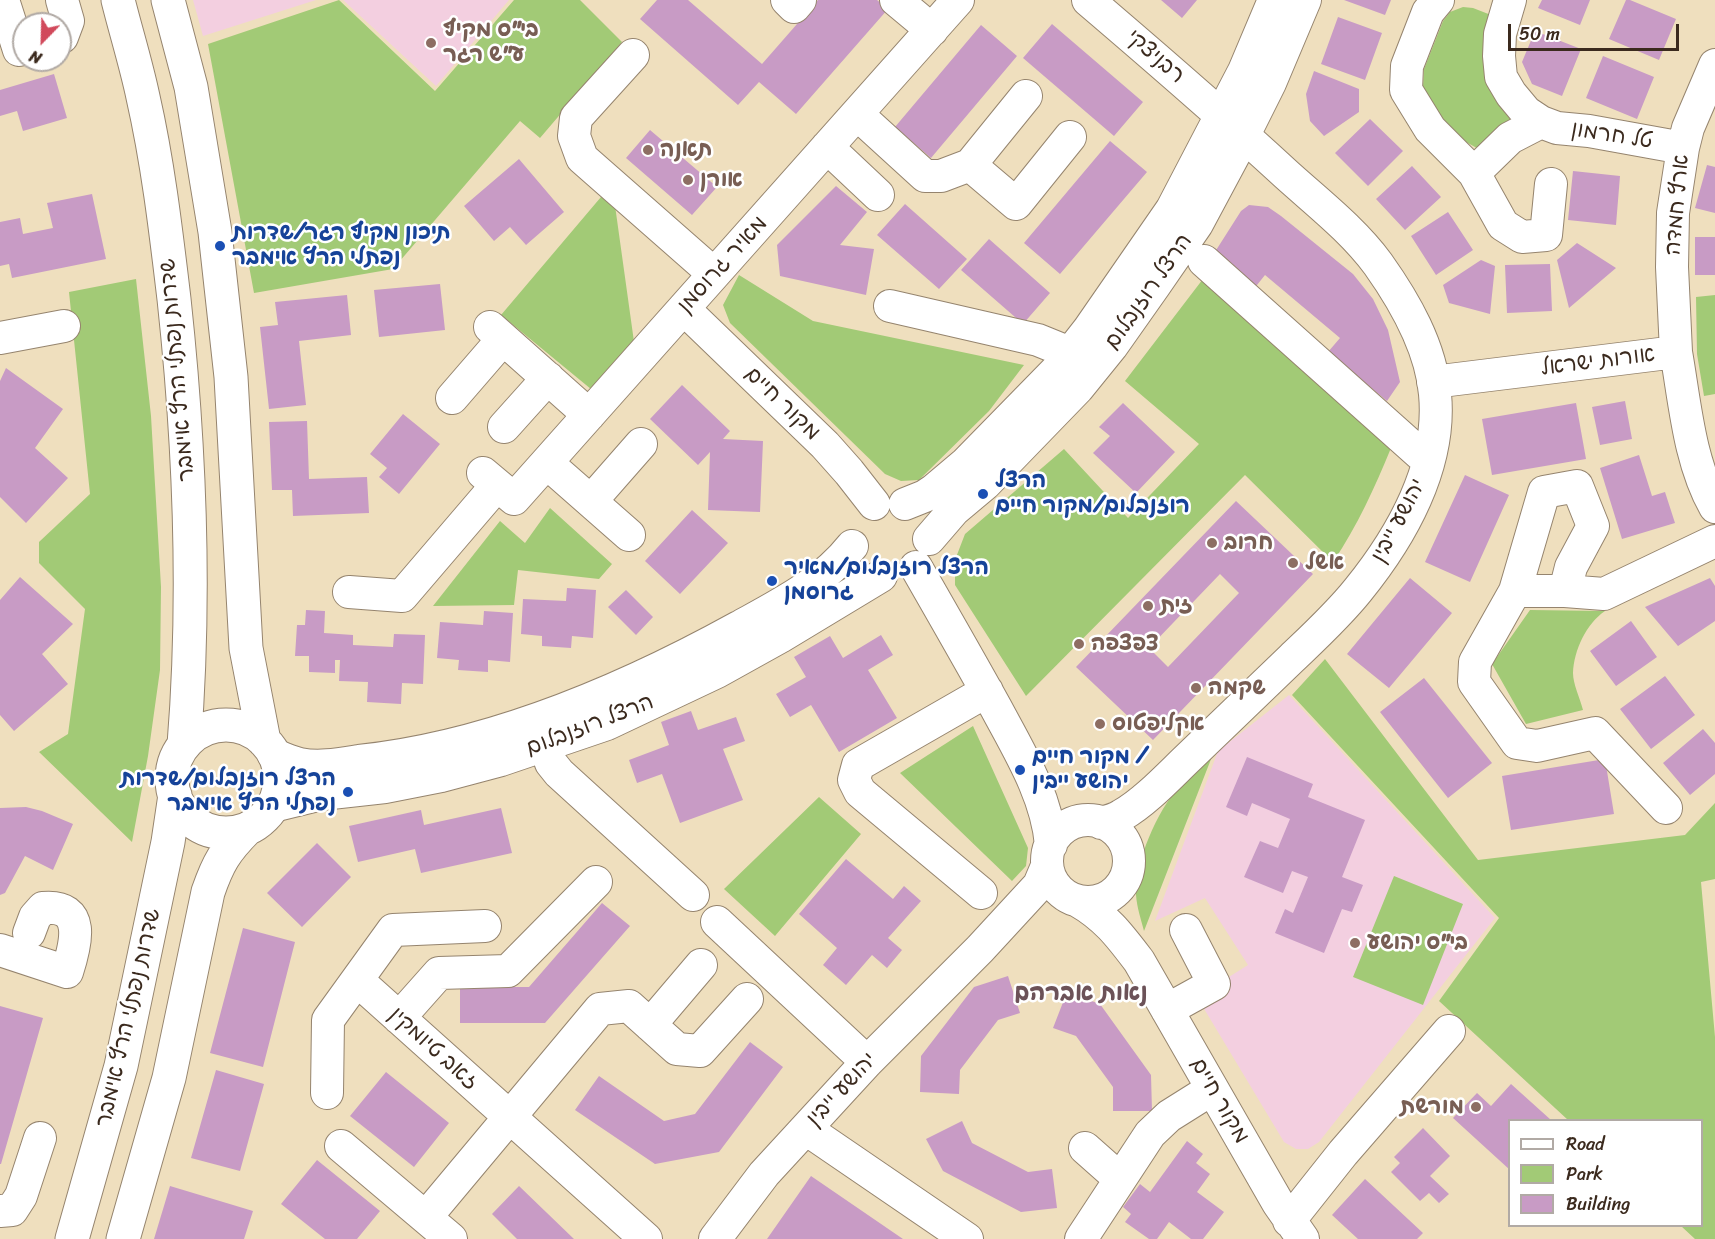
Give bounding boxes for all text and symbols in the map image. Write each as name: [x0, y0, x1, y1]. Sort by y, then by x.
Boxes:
north arrow: [12, 12, 72, 72]
scale bar: [1511, 12, 1682, 50]
place label: בי"ס מקיף ע"ש רגר: [443, 17, 539, 68]
text: 50 m: [1519, 18, 1560, 50]
street label: רבניצקי: [1120, 24, 1190, 90]
marker: בי"ס מקיף ע"ש רגר: [424, 36, 438, 50]
text: N: [25, 42, 46, 73]
street label: טל חרמון: [1569, 117, 1655, 155]
place label: תאנה: [660, 137, 712, 163]
marker: תאנה: [641, 143, 655, 157]
street label: ארץ חמדה: [1660, 153, 1696, 257]
place label: אורן: [700, 167, 743, 193]
marker: אורן: [681, 173, 695, 187]
street label: מאיר גרוסמן: [672, 211, 774, 319]
place label: תיכון מקיף רגר/שדרות נפתלי הרץ אימבר: [232, 220, 451, 272]
street label: הרצל רוזנבלום: [1099, 229, 1199, 355]
marker: תיכון מקיף רגר/שדרות נפתלי הרץ אימבר: [213, 239, 227, 253]
street label: שדרות נפתלי הרץ אימבר: [155, 257, 201, 483]
street label: אורות ישראל: [1539, 342, 1657, 382]
street label: מקור חיים: [739, 362, 825, 446]
place label: הרצל רוזנבלום/מקור חיים: [995, 468, 1190, 520]
street label: יהושע ייבין: [1366, 475, 1432, 567]
marker: הרצל רוזנבלום/מקור חיים: [976, 487, 990, 501]
place label: חרוב: [1224, 530, 1273, 556]
marker: חרוב: [1205, 536, 1219, 550]
place label: אשל: [1305, 550, 1344, 576]
place label: הרצל רוזנבלום/מאיר גרוסמן: [784, 555, 989, 606]
marker: אשל: [1286, 556, 1300, 570]
marker: הרצל רוזנבלום/מאיר גרוסמן: [765, 574, 779, 588]
place label: זית: [1160, 593, 1193, 619]
marker: זית: [1141, 599, 1155, 613]
place label: צפצפה: [1091, 631, 1159, 657]
marker: צפצפה: [1072, 637, 1086, 651]
place label: שקמה: [1208, 675, 1266, 701]
marker: שקמה: [1189, 681, 1203, 695]
street label: הרצל רוזנבלום: [522, 689, 658, 763]
place label: אקליפטוס: [1112, 711, 1204, 737]
marker: אקליפטוס: [1093, 717, 1107, 731]
place label: מקור חיים / יהושע ייבין: [1032, 744, 1147, 796]
marker: מקור חיים / יהושע ייבין: [1013, 763, 1027, 777]
place label: הרצל רוזנבלום/שדרות נפתלי הרץ אימבר: [121, 766, 336, 818]
marker: הרצל רוזנבלום/שדרות נפתלי הרץ אימבר: [341, 785, 355, 799]
street label: שדרות נפתלי הרץ אימבר: [91, 906, 167, 1130]
place label: בי"ס יהושע: [1367, 930, 1468, 956]
marker: בי"ס יהושע: [1348, 936, 1362, 950]
district label: נאות אברהם: [1014, 980, 1148, 1008]
street label: זאב טיומקין: [383, 1002, 483, 1096]
street label: יהושע ייבין: [801, 1048, 883, 1132]
street label: מקור חיים: [1184, 1053, 1254, 1149]
place label: מורשת: [1400, 1094, 1464, 1120]
marker: מורשת: [1469, 1100, 1483, 1114]
legend: [1508, 1119, 1703, 1227]
text: Road: [1566, 1128, 1605, 1160]
text: Park: [1566, 1158, 1603, 1190]
text: Building: [1566, 1188, 1630, 1220]

